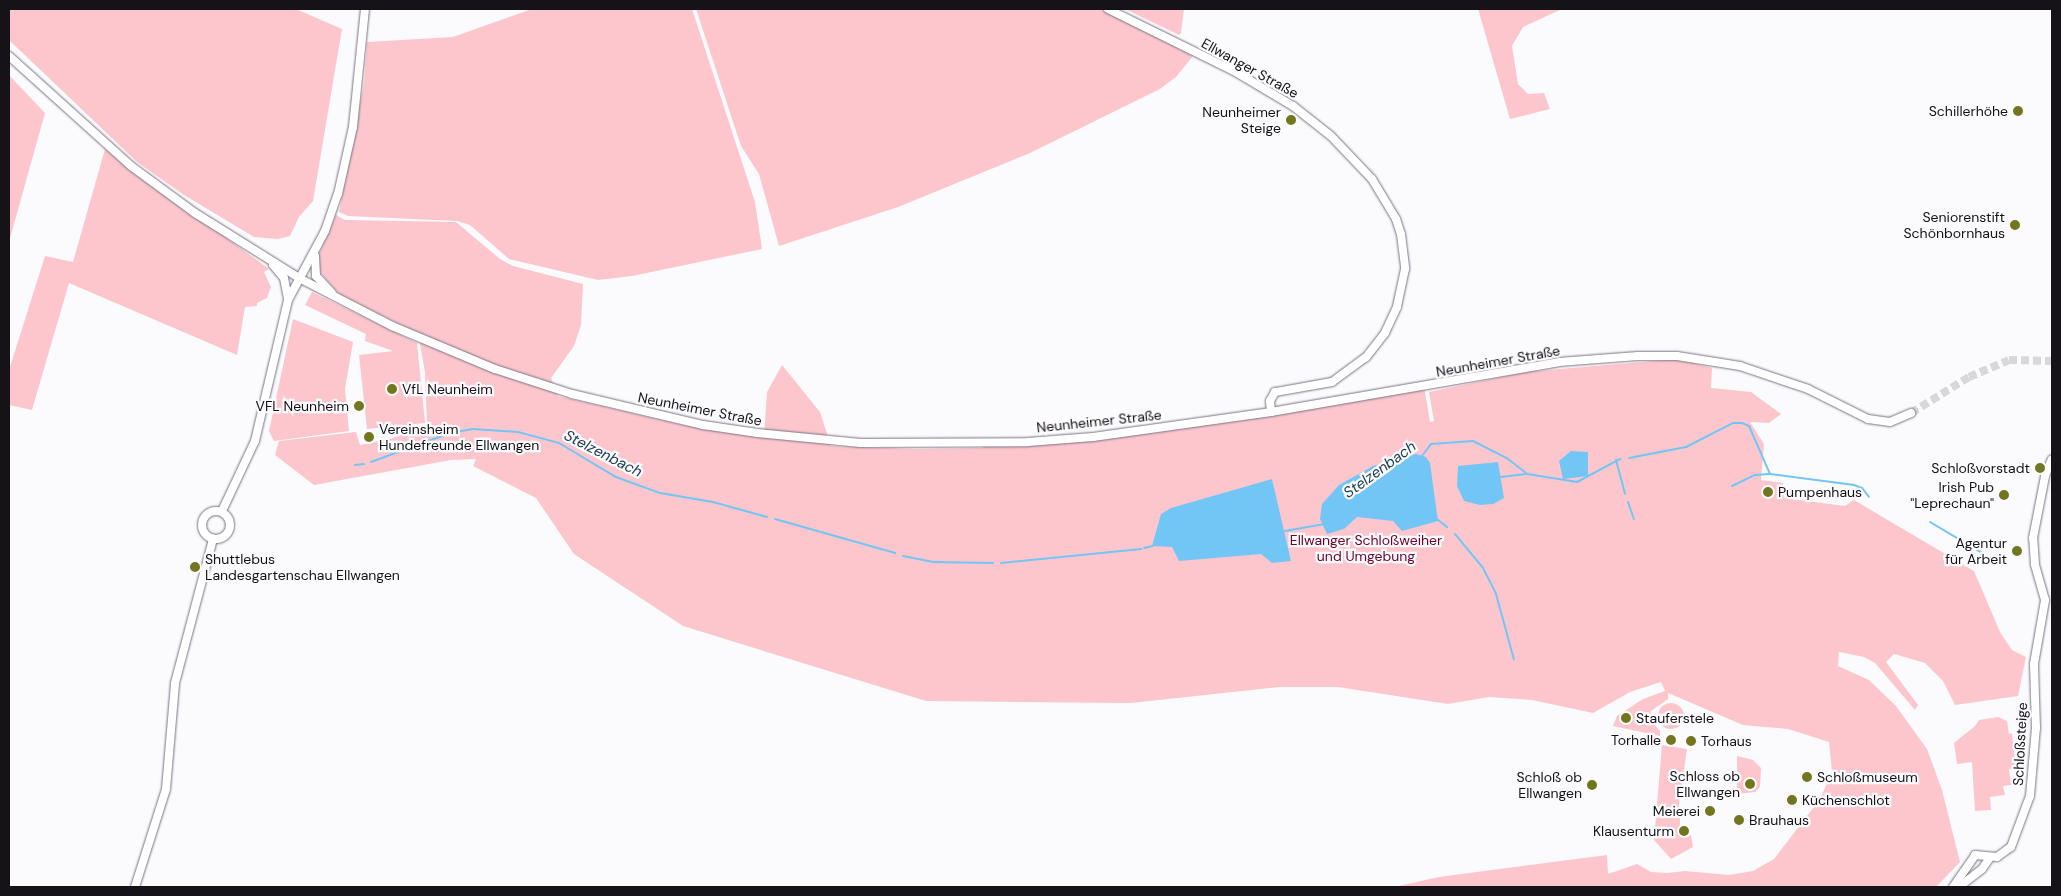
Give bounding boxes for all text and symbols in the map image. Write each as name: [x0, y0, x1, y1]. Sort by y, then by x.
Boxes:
street label: Ellwanger Straße: [1199, 34, 1301, 102]
place label: Schillerhöhe: [1929, 103, 2008, 119]
place label: Neunheimer Steige: [1202, 104, 1281, 136]
marker: Schillerhöhe: [2012, 105, 2024, 117]
marker: Neunheimer Steige: [1285, 114, 1297, 126]
place label: Seniorenstift Schönbornhaus: [1903, 209, 2005, 242]
marker: Seniorenstift Schönbornhaus: [2009, 219, 2021, 231]
street label: Neunheimer Straße: [1435, 342, 1561, 380]
place label: VfL Neunheim: [402, 381, 493, 397]
marker: VfL Neunheim: [386, 383, 398, 395]
street label: Neunheimer Straße: [637, 389, 763, 429]
place label: VFL Neunheim: [256, 398, 349, 414]
marker: VFL Neunheim: [353, 400, 365, 412]
street label: Neunheimer Straße: [1036, 406, 1162, 436]
place label: Vereinsheim Hundefreunde Ellwangen: [379, 421, 539, 454]
water label: Stelzenbach: [561, 427, 645, 481]
marker: Vereinsheim Hundefreunde Ellwangen: [363, 431, 375, 443]
water label: Stelzenbach: [1340, 438, 1420, 502]
place label: Schloßvorstadt: [1931, 460, 2030, 476]
marker: Schloßvorstadt: [2034, 462, 2046, 474]
place label: Irish Pub "Leprechaun": [1910, 479, 1994, 512]
place label: Pumpenhaus: [1778, 484, 1862, 500]
marker: Pumpenhaus: [1762, 486, 1774, 498]
marker: Irish Pub "Leprechaun": [1998, 489, 2010, 501]
park label: Ellwanger Schloßweiher und Umgebung: [1290, 532, 1442, 564]
place label: Agentur für Arbeit: [1945, 535, 2007, 568]
marker: Agentur für Arbeit: [2011, 545, 2023, 557]
place label: Shuttlebus Landesgartenschau Ellwangen: [205, 551, 400, 584]
marker: Shuttlebus Landesgartenschau Ellwangen: [189, 561, 201, 573]
street label: Schloßsteige: [2009, 702, 2031, 786]
place label: Stauferstele: [1636, 710, 1714, 726]
marker: Stauferstele: [1620, 712, 1632, 724]
place label: Torhalle: [1611, 732, 1661, 748]
place label: Torhaus: [1701, 733, 1752, 749]
marker: Torhalle: [1665, 734, 1677, 746]
marker: Torhaus: [1685, 735, 1697, 747]
place label: Schloss ob Ellwangen: [1670, 768, 1740, 800]
place label: Schloß ob Ellwangen: [1516, 769, 1582, 802]
place label: Schloßmuseum: [1817, 769, 1918, 785]
marker: Schloßmuseum: [1801, 771, 1813, 783]
marker: Schloss ob Ellwangen: [1744, 778, 1756, 790]
marker: Schloß ob Ellwangen: [1586, 779, 1598, 791]
place label: Küchenschlot: [1802, 792, 1890, 808]
marker: Küchenschlot: [1786, 794, 1798, 806]
place label: Meierei: [1653, 803, 1700, 819]
marker: Meierei: [1704, 805, 1716, 817]
place label: Brauhaus: [1749, 812, 1809, 828]
marker: Brauhaus: [1733, 814, 1745, 826]
place label: Klausenturm: [1593, 823, 1674, 839]
marker: Klausenturm: [1678, 825, 1690, 837]

